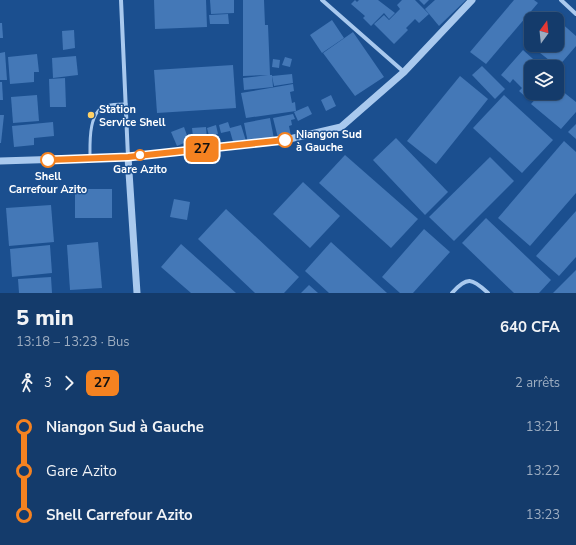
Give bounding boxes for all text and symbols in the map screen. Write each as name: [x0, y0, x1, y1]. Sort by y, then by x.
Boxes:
north arrow: [524, 12, 564, 52]
map controls: [524, 12, 564, 100]
button: layers: [524, 60, 564, 100]
place label: Station Service Shell: [99, 102, 166, 130]
marker: Station Service Shell: [86, 110, 96, 120]
place label: Niangon Sud à Gauche: [296, 127, 362, 155]
marker: Niangon Sud à Gauche: [277, 132, 293, 148]
line badge: 27: [184, 136, 220, 162]
text: 27: [194, 139, 210, 158]
marker: Gare Azito: [134, 149, 146, 161]
marker: Shell Carrefour Azito: [40, 152, 56, 168]
place label: Gare Azito: [113, 162, 167, 177]
place label: Shell Carrefour Azito: [9, 169, 87, 197]
text: 5 min: [16, 303, 74, 333]
text: 640 CFA: [500, 317, 560, 337]
text: 13:18 – 13:23 · Bus: [16, 333, 130, 351]
icon: walk: [16, 372, 38, 394]
icon: forward: [58, 372, 80, 394]
text: 27: [94, 373, 111, 392]
text: 3: [44, 374, 52, 392]
text: 2 arrêts: [515, 374, 560, 392]
text: Niangon Sud à Gauche: [46, 417, 204, 437]
text: 13:21: [526, 418, 560, 436]
text: Gare Azito: [46, 461, 117, 481]
text: 13:22: [526, 462, 560, 480]
text: Shell Carrefour Azito: [46, 505, 193, 525]
text: 13:23: [526, 506, 560, 524]

